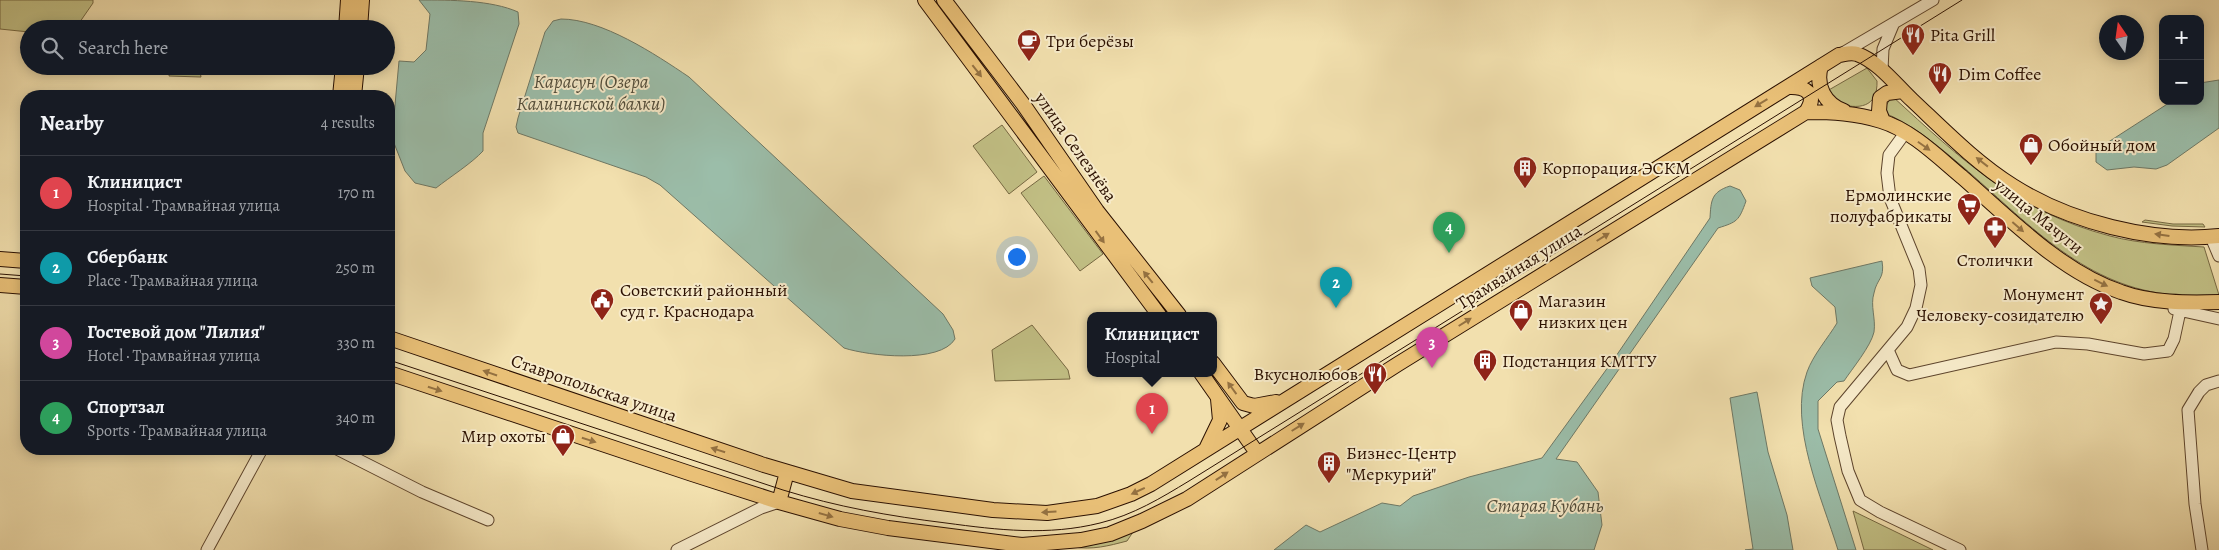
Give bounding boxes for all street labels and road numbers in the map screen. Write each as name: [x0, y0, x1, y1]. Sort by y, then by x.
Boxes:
street label: улица Селезнёва: [1029, 86, 1123, 207]
street label: улица Мачуги: [1989, 172, 2088, 259]
street label: Трамвайная улица: [1452, 218, 1587, 315]
street label: Ставропольская улица: [508, 348, 681, 428]

